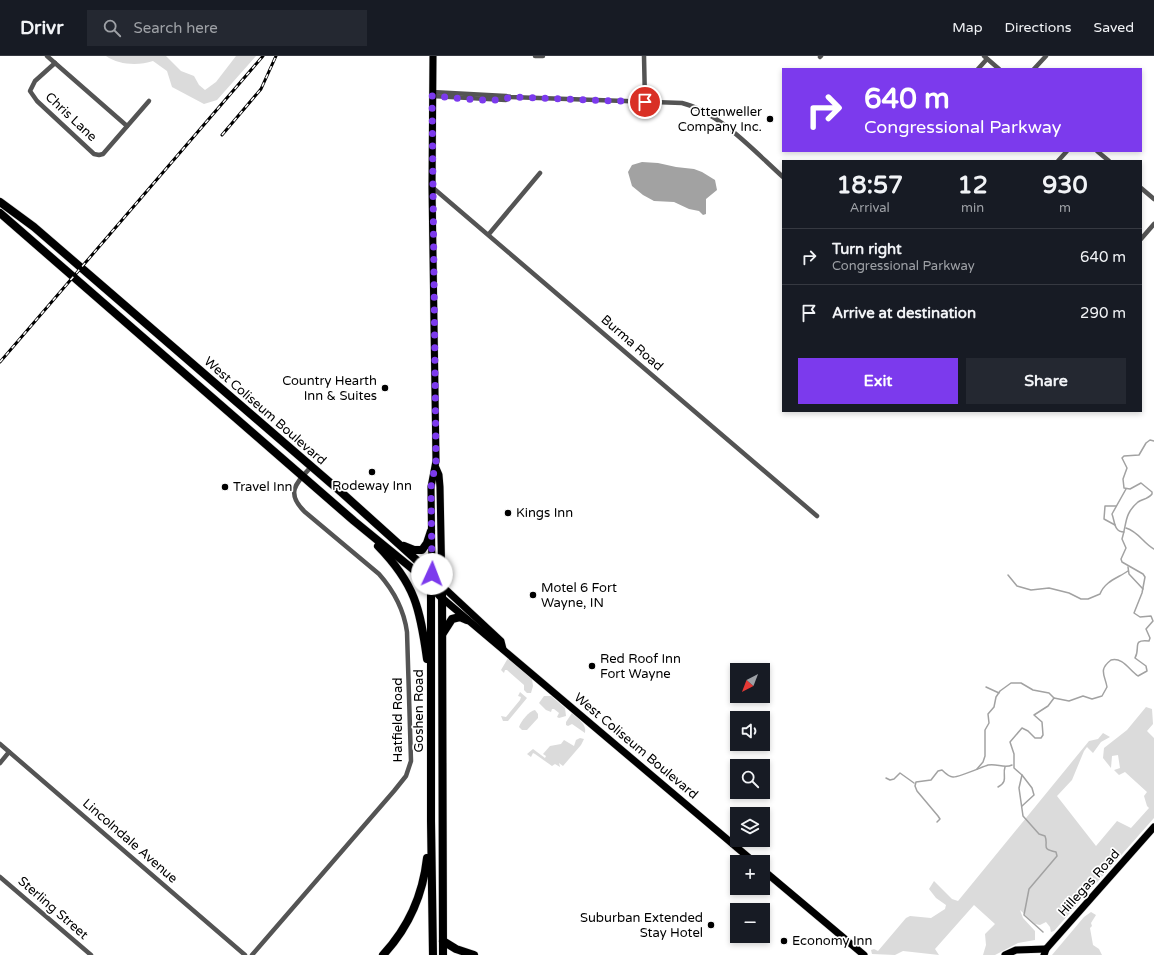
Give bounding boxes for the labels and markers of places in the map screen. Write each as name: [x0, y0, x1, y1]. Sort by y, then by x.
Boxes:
pin: [628, 85, 662, 119]
place label: Ottenweller Company Inc.: [678, 104, 762, 135]
marker: Ottenweller Company Inc.: [765, 114, 775, 124]
place label: Country Hearth Inn & Suites: [282, 373, 377, 404]
marker: Country Hearth Inn & Suites: [380, 383, 390, 393]
marker: Rodeway Inn: [367, 467, 377, 477]
place label: Rodeway Inn: [332, 478, 412, 494]
place label: Travel Inn: [233, 479, 293, 495]
marker: Travel Inn: [220, 482, 230, 492]
place label: Kings Inn: [516, 505, 573, 521]
marker: Kings Inn: [503, 508, 513, 518]
place label: Motel 6 Fort Wayne, IN: [541, 580, 617, 611]
marker: Motel 6 Fort Wayne, IN: [528, 590, 538, 600]
place label: Red Roof Inn Fort Wayne: [600, 651, 681, 682]
marker: Red Roof Inn Fort Wayne: [587, 661, 597, 671]
place label: Suburban Extended Stay Hotel: [580, 910, 703, 941]
marker: Suburban Extended Stay Hotel: [706, 920, 716, 930]
place label: Economy Inn: [792, 933, 872, 949]
marker: Economy Inn: [779, 936, 789, 946]

